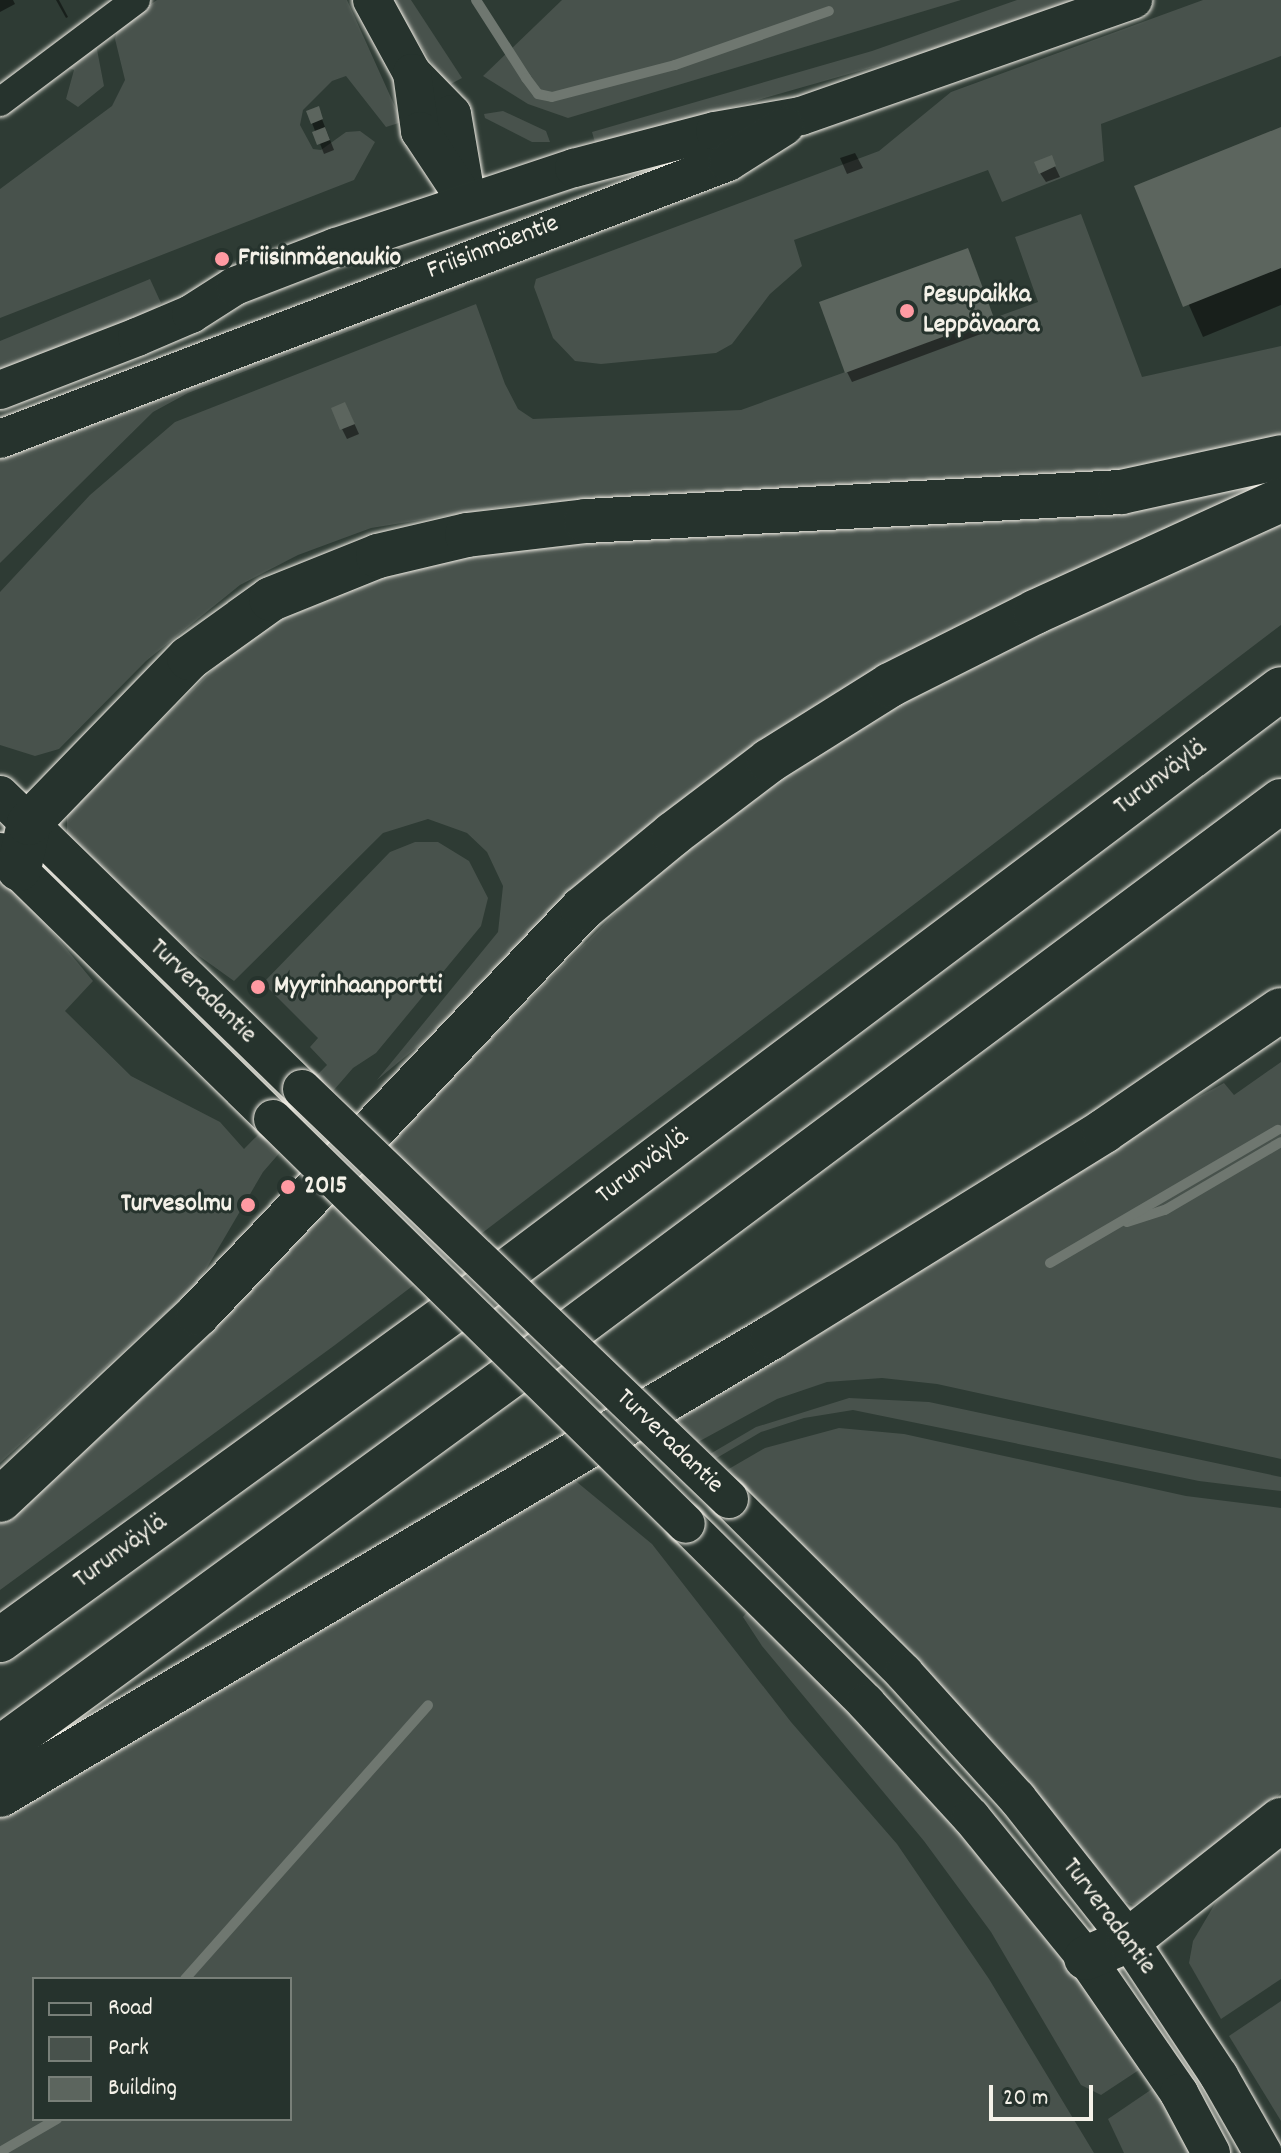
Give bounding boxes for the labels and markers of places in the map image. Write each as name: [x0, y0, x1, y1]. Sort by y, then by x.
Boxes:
place label: Friisinmäenaukio: [238, 243, 401, 275]
marker: Friisinmäenaukio: [213, 250, 231, 268]
place label: Pesupaikka Leppävaara: [923, 280, 1039, 342]
marker: Pesupaikka Leppävaara: [898, 302, 916, 320]
place label: Myyrinhaanportti: [274, 971, 442, 1003]
marker: Myyrinhaanportti: [249, 978, 267, 996]
place label: 2015: [304, 1171, 347, 1203]
marker: 2015: [279, 1178, 297, 1196]
place label: Turvesolmu: [121, 1189, 232, 1221]
marker: Turvesolmu: [239, 1196, 257, 1214]

